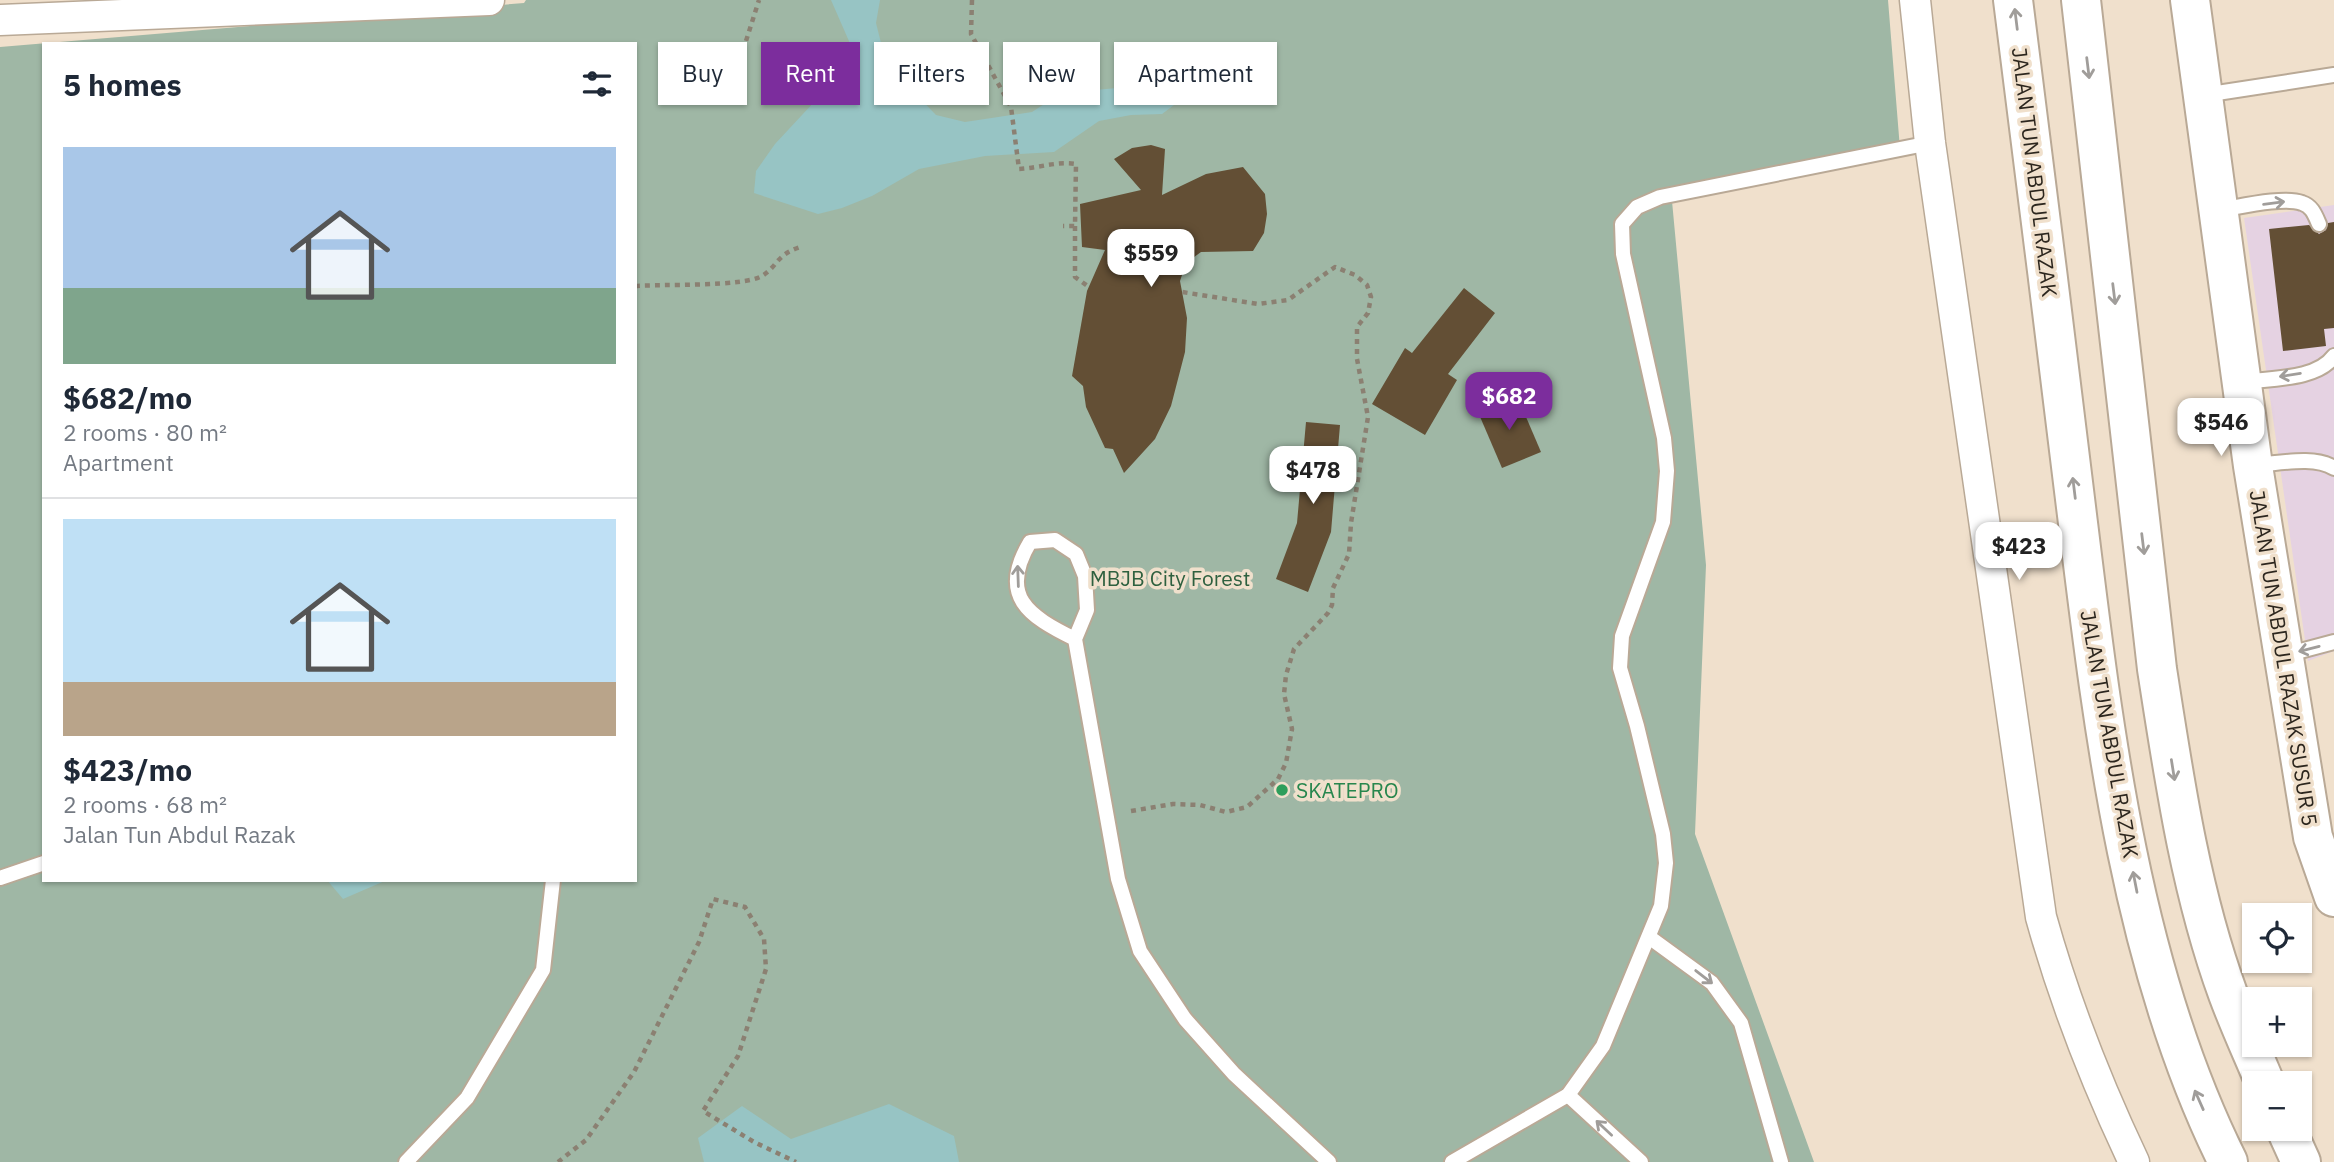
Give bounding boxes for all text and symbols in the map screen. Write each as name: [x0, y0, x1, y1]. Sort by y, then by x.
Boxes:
one-way arrow: [2009, 8, 2022, 31]
chip: Buy: [658, 42, 747, 105]
chip: Rent: [761, 42, 860, 105]
chip: Filters: [874, 42, 989, 105]
chip: New: [1003, 42, 1100, 105]
chip: Apartment: [1114, 42, 1277, 105]
street label: JALAN TUN ABDUL RAZAK: [2006, 46, 2064, 298]
one-way arrow: [2082, 56, 2095, 79]
text: 5 homes: [63, 65, 182, 104]
icon: filters: [578, 65, 616, 103]
icon: home: [277, 192, 403, 318]
one-way arrow: [2262, 197, 2284, 210]
pin: $559: [1110, 230, 1192, 289]
text: $559: [1123, 237, 1179, 267]
one-way arrow: [2108, 282, 2121, 305]
one-way arrow: [2279, 369, 2302, 382]
pin: $682: [1468, 372, 1550, 432]
text: $682/mo: [63, 378, 192, 417]
text: $682: [1481, 380, 1537, 410]
pin: $546: [2180, 398, 2262, 458]
text: $546: [2193, 406, 2249, 436]
text: 2 rooms · 80 m²: [63, 417, 227, 447]
text: Apartment: [63, 447, 174, 477]
pin: $478: [1272, 447, 1354, 506]
text: $478: [1285, 454, 1341, 484]
one-way arrow: [2067, 477, 2080, 500]
street label: JALAN TUN ABDUL RAZAK SUSUR 5: [2244, 488, 2324, 828]
pin: $423: [1978, 522, 2060, 582]
text: $423: [1991, 530, 2047, 560]
one-way arrow: [2137, 532, 2150, 555]
icon: home: [277, 564, 403, 690]
park label: MBJB City Forest: [1090, 564, 1250, 592]
one-way arrow: [1011, 565, 1024, 588]
street label: JALAN TUN ABDUL RAZAK: [2074, 608, 2146, 860]
one-way arrow: [2298, 643, 2321, 656]
text: $423/mo: [63, 750, 192, 789]
one-way arrow: [2167, 758, 2180, 781]
place label: SKATEPRO: [1296, 776, 1399, 804]
marker: SKATEPRO: [1274, 782, 1290, 798]
text: 2 rooms · 68 m²: [63, 789, 227, 819]
text: Jalan Tun Abdul Razak: [63, 819, 296, 849]
one-way arrow: [2128, 871, 2141, 894]
map controls: [2242, 903, 2312, 1141]
button: locate: [2242, 903, 2312, 973]
one-way arrow: [1694, 970, 1712, 985]
button: +: [2242, 987, 2312, 1057]
button: −: [2242, 1071, 2312, 1141]
one-way arrow: [2192, 1090, 2205, 1111]
one-way arrow: [1596, 1120, 1613, 1137]

